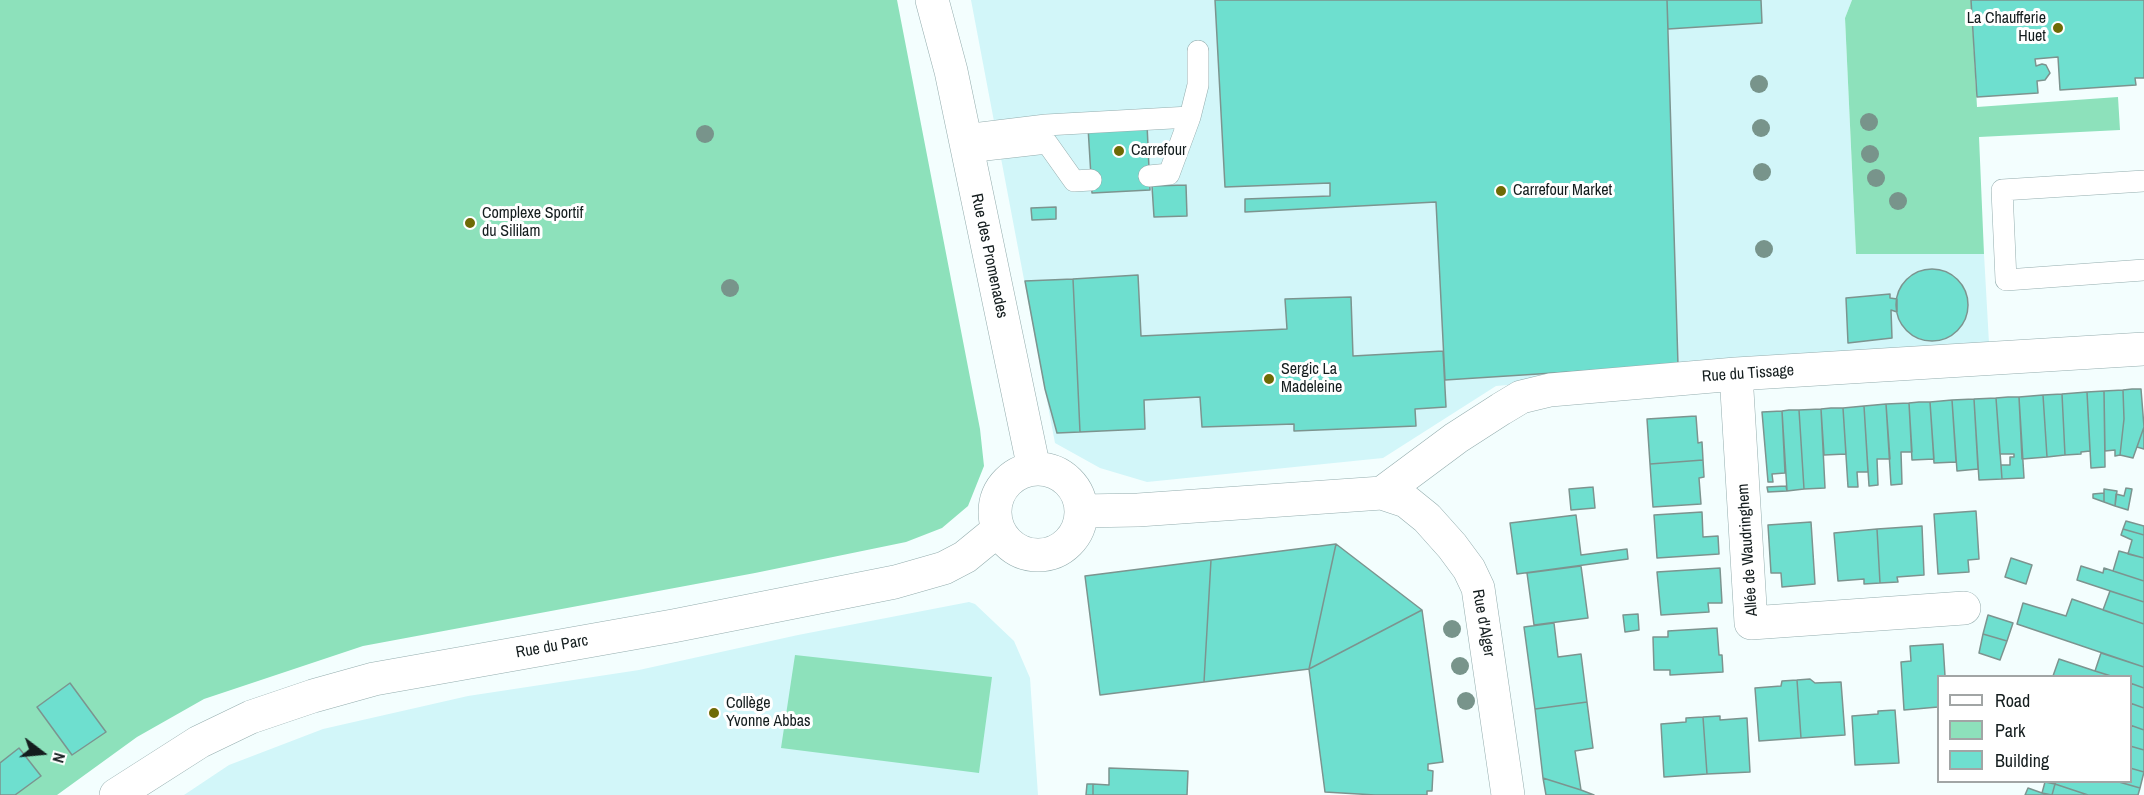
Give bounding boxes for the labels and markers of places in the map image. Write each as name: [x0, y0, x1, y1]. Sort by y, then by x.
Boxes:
place label: La Chaufferie Huet: [1967, 9, 2046, 47]
marker: La Chaufferie Huet: [2051, 21, 2065, 35]
place label: Carrefour: [1131, 141, 1186, 161]
marker: Carrefour: [1112, 144, 1126, 158]
place label: Carrefour Market: [1513, 181, 1612, 201]
marker: Carrefour Market: [1494, 184, 1508, 198]
place label: Complexe Sportif du Sililam: [482, 204, 583, 242]
marker: Complexe Sportif du Sililam: [463, 216, 477, 230]
place label: Sergic La Madeleine: [1281, 360, 1342, 398]
marker: Sergic La Madeleine: [1262, 372, 1276, 386]
place label: Collège Yvonne Abbas: [726, 694, 811, 732]
marker: Collège Yvonne Abbas: [707, 706, 721, 720]

